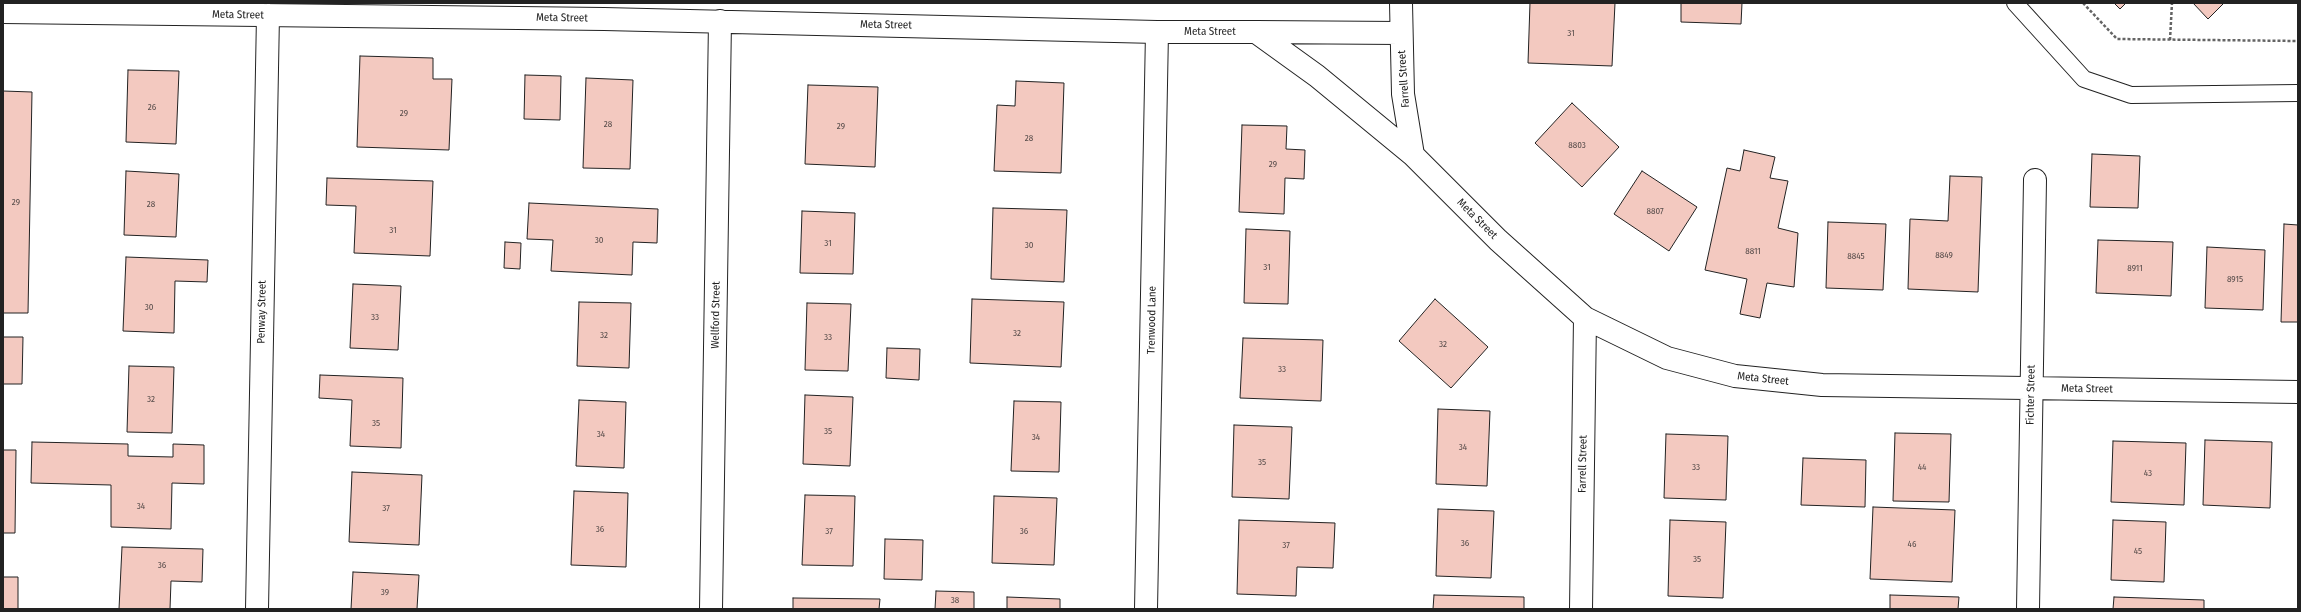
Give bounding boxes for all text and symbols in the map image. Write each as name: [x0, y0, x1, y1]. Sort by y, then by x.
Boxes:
street label: Meta Street: [212, 8, 264, 22]
street label: Meta Street: [536, 11, 588, 25]
street label: Meta Street: [860, 18, 912, 32]
street label: Meta Street: [1184, 25, 1236, 39]
house number: 31: [1567, 28, 1575, 38]
street label: Farrell Street: [1395, 50, 1413, 108]
house number: 26: [148, 102, 156, 112]
house number: 29: [400, 108, 408, 118]
house number: 28: [604, 119, 612, 129]
house number: 29: [837, 121, 845, 131]
house number: 28: [1025, 133, 1033, 143]
house number: 8803: [1568, 140, 1586, 150]
house number: 29: [1269, 159, 1277, 169]
street label: Meta Street: [1454, 196, 1500, 242]
house number: 29: [12, 197, 20, 207]
house number: 28: [147, 199, 155, 209]
house number: 8807: [1646, 206, 1664, 216]
house number: 31: [389, 225, 397, 235]
house number: 30: [595, 235, 603, 245]
house number: 31: [824, 238, 832, 248]
house number: 30: [1025, 240, 1033, 250]
house number: 8811: [1745, 246, 1761, 256]
house number: 8849: [1935, 250, 1953, 260]
house number: 8845: [1847, 251, 1865, 261]
house number: 31: [1263, 262, 1271, 272]
house number: 8911: [2127, 263, 2143, 273]
house number: 8915: [2227, 274, 2243, 284]
street label: Penway Street: [255, 280, 269, 344]
street label: Wellford Street: [709, 281, 723, 349]
street label: Trenwood Lane: [1145, 286, 1159, 354]
house number: 30: [145, 302, 153, 312]
house number: 33: [371, 312, 379, 322]
house number: 32: [1013, 328, 1021, 338]
house number: 32: [600, 330, 608, 340]
house number: 33: [824, 332, 832, 342]
house number: 32: [1439, 339, 1447, 349]
house number: 33: [1278, 364, 1286, 374]
street label: Fichter Street: [2024, 365, 2038, 425]
street label: Meta Street: [1737, 370, 1789, 388]
street label: Meta Street: [2061, 382, 2113, 396]
house number: 32: [147, 394, 155, 404]
house number: 35: [372, 418, 380, 428]
house number: 35: [824, 426, 832, 436]
house number: 34: [597, 429, 605, 439]
house number: 34: [1032, 432, 1040, 442]
street label: Farrell Street: [1576, 435, 1590, 493]
house number: 34: [1459, 442, 1467, 452]
house number: 35: [1258, 457, 1266, 467]
house number: 33: [1692, 462, 1700, 472]
house number: 44: [1918, 462, 1926, 472]
house number: 43: [2144, 468, 2152, 478]
house number: 34: [137, 501, 145, 511]
house number: 37: [382, 503, 390, 513]
house number: 36: [596, 524, 604, 534]
house number: 37: [825, 526, 833, 536]
house number: 36: [1020, 526, 1028, 536]
house number: 36: [1461, 538, 1469, 548]
house number: 46: [1908, 539, 1916, 549]
house number: 37: [1282, 540, 1290, 550]
house number: 45: [2134, 546, 2142, 556]
house number: 35: [1693, 554, 1701, 564]
house number: 36: [158, 560, 166, 570]
house number: 39: [381, 587, 389, 597]
house number: 38: [951, 595, 959, 605]

